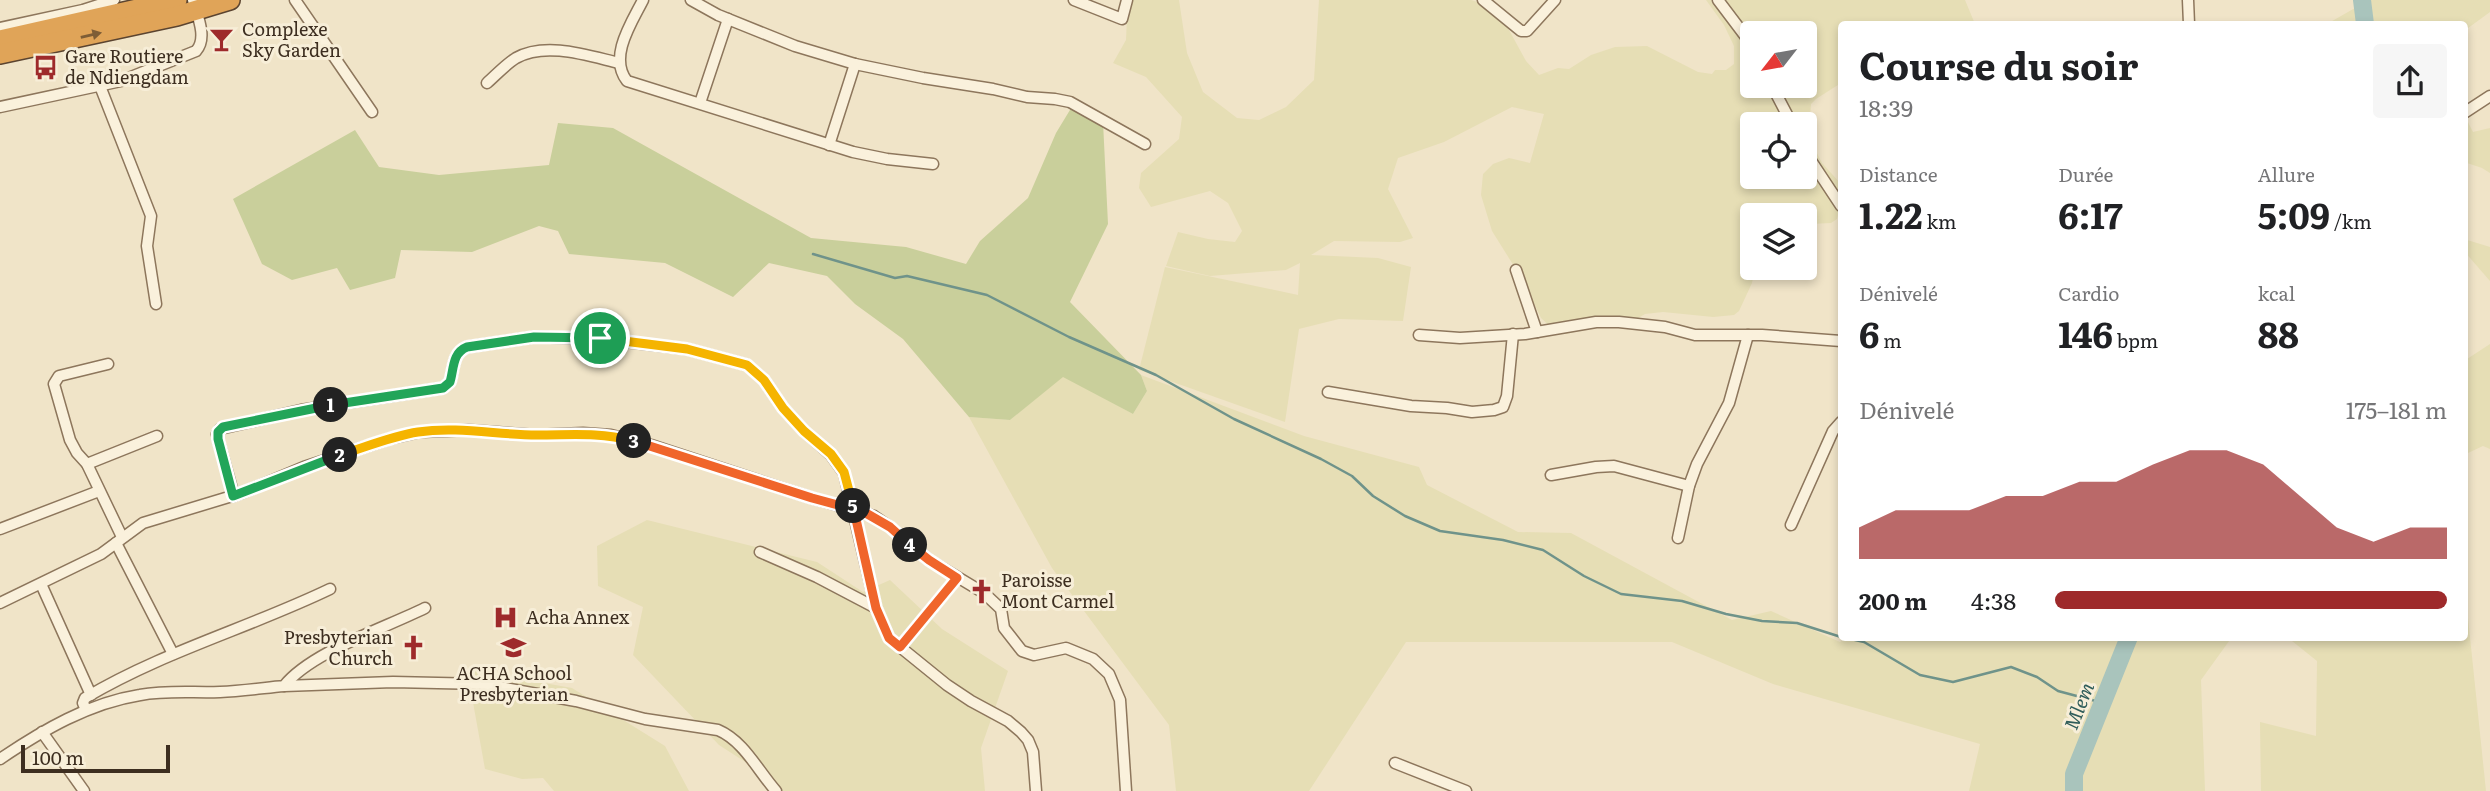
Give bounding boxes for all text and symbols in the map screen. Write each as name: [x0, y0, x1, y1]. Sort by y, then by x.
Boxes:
place label: Complexe Sky Garden: [242, 15, 341, 63]
north arrow: [1740, 21, 1816, 98]
map controls: [1740, 21, 1817, 280]
bar icon: Complexe Sky Garden: [208, 26, 236, 54]
one-way arrow: [80, 29, 102, 40]
text: Course du soir: [1859, 35, 2138, 92]
place label: Gare Routiere de Ndiengdam: [65, 42, 189, 90]
button: share: [2373, 44, 2447, 118]
bus stop icon: Gare Routiere de Ndiengdam: [31, 53, 59, 81]
text: 18:39: [1859, 90, 1913, 124]
button: locate: [1740, 112, 1817, 189]
text: Distance: [1859, 160, 1938, 188]
text: Durée: [2058, 160, 2113, 188]
text: Allure: [2258, 160, 2315, 188]
text: 1.22: [1859, 188, 1923, 240]
text: 6:17: [2058, 188, 2123, 240]
text: 5:09: [2258, 188, 2330, 240]
button: layers: [1740, 203, 1817, 280]
text: km: [1923, 207, 1956, 235]
text: /km: [2330, 207, 2372, 235]
text: Dénivelé: [1859, 279, 1938, 307]
text: Cardio: [2058, 279, 2119, 307]
text: kcal: [2258, 279, 2295, 307]
text: 6: [1859, 307, 1879, 359]
text: 146: [2058, 307, 2113, 359]
text: 88: [2258, 307, 2299, 359]
pin: [570, 308, 630, 368]
icon: arrive: [581, 319, 619, 357]
text: m: [1879, 326, 1902, 354]
text: bpm: [2113, 326, 2158, 354]
pin: 1: [314, 388, 348, 422]
text: 1: [327, 390, 334, 418]
text: Dénivelé: [1859, 392, 1955, 426]
text: 175–181 m: [2346, 392, 2447, 426]
pin: 3: [616, 424, 652, 458]
text: 3: [628, 426, 639, 454]
pin: 2: [322, 438, 358, 472]
text: 2: [334, 440, 345, 468]
pin: 5: [836, 489, 870, 524]
text: 5: [847, 491, 858, 519]
pin: 4: [892, 528, 928, 562]
text: 4: [904, 530, 915, 558]
place label: Paroisse Mont Carmel: [1001, 566, 1114, 614]
church icon: Paroisse Mont Carmel: [967, 577, 995, 605]
text: 200 m: [1859, 583, 1927, 617]
text: 4:38: [1971, 583, 2016, 617]
place label: Acha Annex: [526, 603, 630, 630]
hospital icon: Acha Annex: [492, 604, 520, 632]
place label: Presbyterian Church: [284, 623, 393, 671]
school or university icon: ACHA School Presbyterian: [500, 633, 528, 661]
church icon: Presbyterian Church: [399, 634, 427, 662]
place label: ACHA School Presbyterian: [456, 659, 572, 707]
water label: Mlem: [2056, 678, 2100, 733]
scale bar: [21, 742, 170, 774]
text: 100 m: [32, 743, 84, 771]

